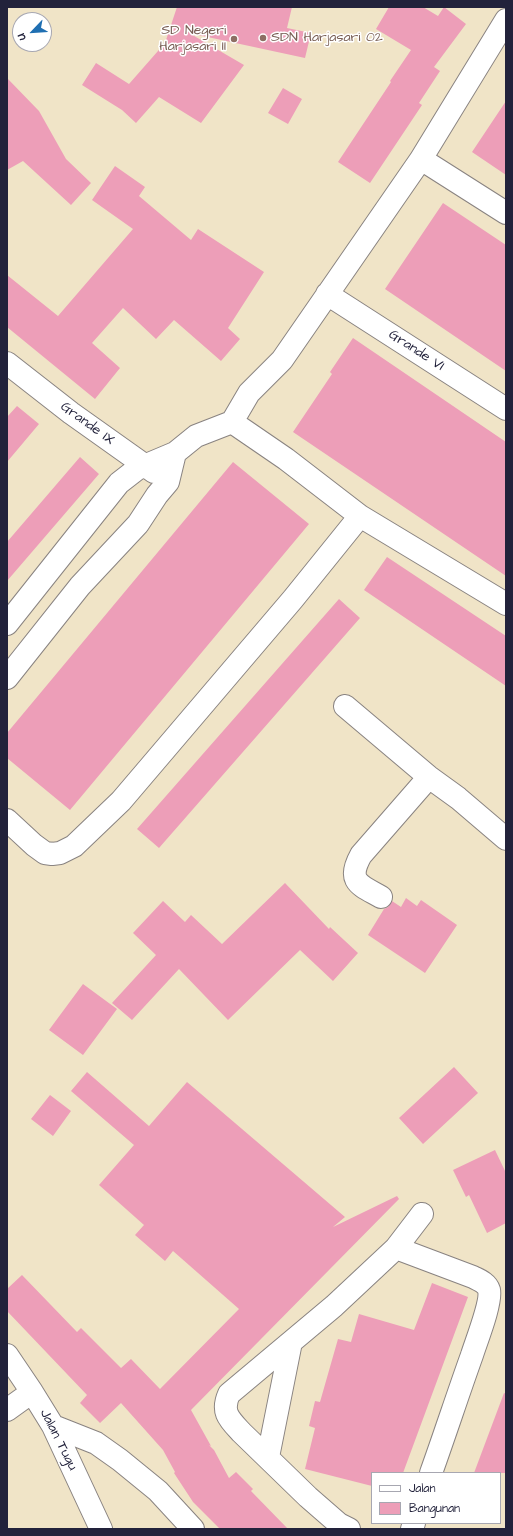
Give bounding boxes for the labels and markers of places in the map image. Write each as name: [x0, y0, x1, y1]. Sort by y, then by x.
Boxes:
place label: SD Negeri Harjasari II: [159, 23, 226, 56]
place label: SDN Harjasari 02: [271, 30, 383, 46]
marker: SDN Harjasari 02: [258, 33, 268, 43]
marker: SD Negeri Harjasari II: [229, 34, 239, 44]

